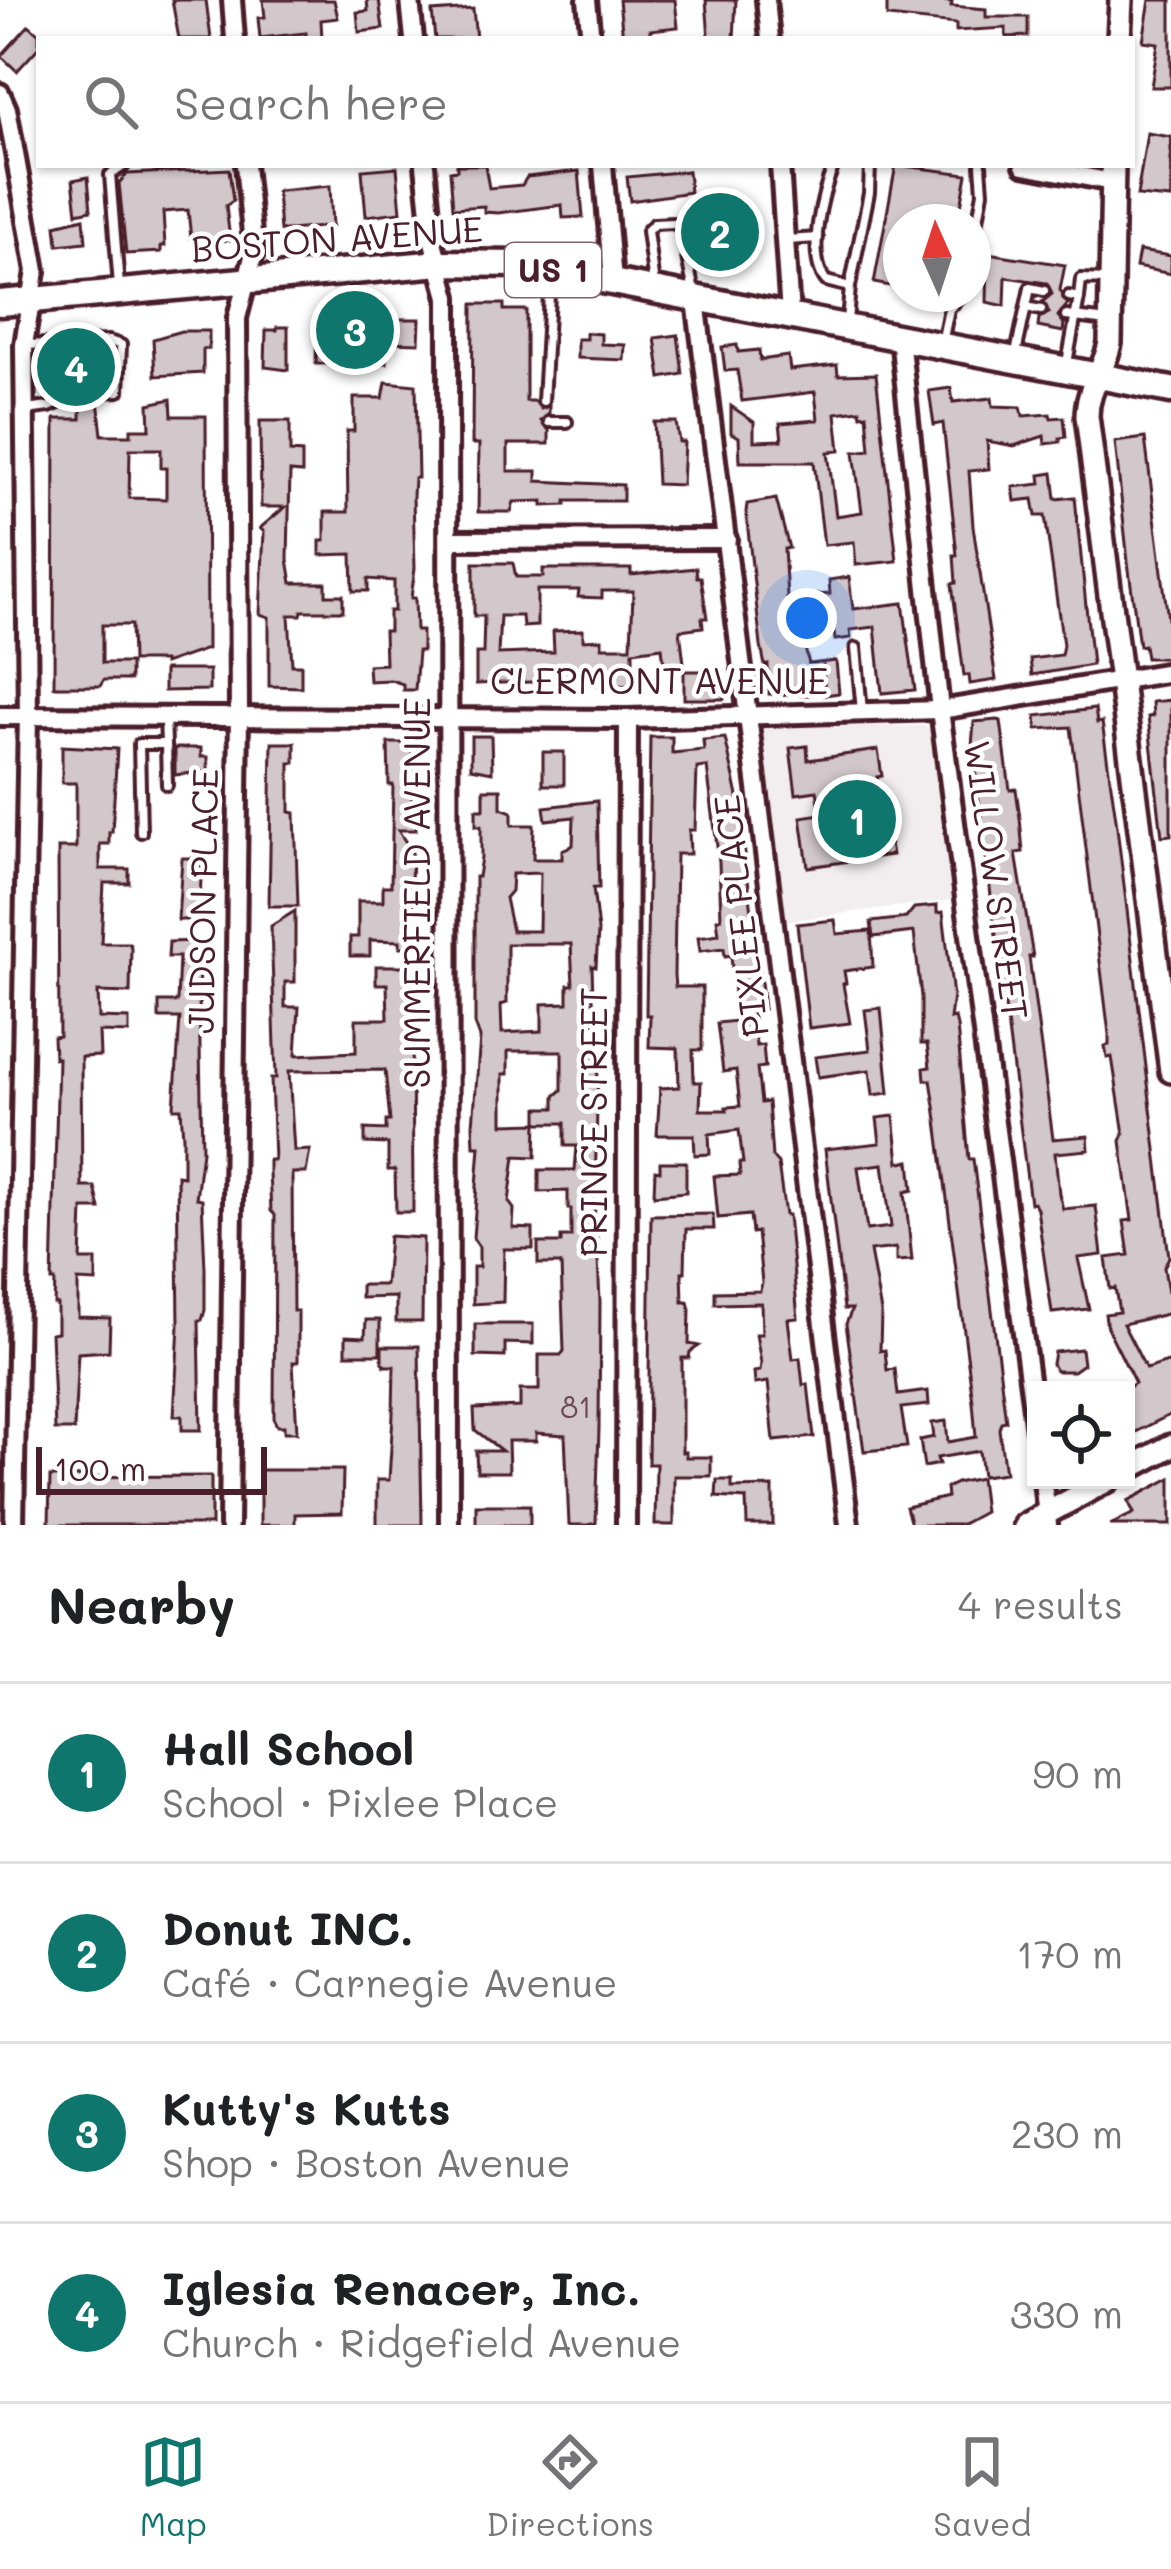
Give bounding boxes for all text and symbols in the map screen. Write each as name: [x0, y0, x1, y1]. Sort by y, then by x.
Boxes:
search box: [36, 36, 1135, 168]
icon: search: [78, 69, 144, 135]
text: Search here: [174, 73, 448, 131]
pin: 2: [681, 187, 759, 277]
street label: BOSTON AVENUE: [189, 204, 484, 271]
north arrow: [883, 204, 991, 312]
road number: US 1: [505, 243, 601, 297]
pin: 3: [316, 285, 394, 375]
pin: 4: [37, 322, 115, 412]
your location: [777, 588, 837, 648]
street label: CLERMONT AVENUE: [490, 656, 828, 703]
street label: SUMMERFIELD AVENUE: [392, 697, 439, 1089]
street label: WILLOW STREET: [955, 737, 1040, 1022]
street label: JUDSON PLACE: [176, 768, 227, 1034]
pin: 1: [818, 774, 896, 864]
street label: PIXLEE PLACE: [701, 793, 778, 1040]
street label: PRINCE STREET: [569, 987, 616, 1257]
map controls: [1027, 1381, 1135, 1489]
button: locate: [1027, 1381, 1135, 1489]
house number: 81: [560, 1386, 592, 1426]
scale bar: [36, 1441, 267, 1494]
text: 100 m: [54, 1446, 146, 1489]
text: Nearby: [48, 1570, 235, 1637]
text: 4 results: [958, 1578, 1123, 1629]
text: Hall School: [162, 1718, 414, 1776]
text: 1: [78, 1747, 96, 1798]
text: 90 m: [1032, 1747, 1123, 1798]
text: School · Pixlee Place: [162, 1776, 558, 1827]
text: Donut INC.: [162, 1898, 414, 1956]
text: 2: [76, 1927, 98, 1978]
text: 170 m: [1016, 1927, 1123, 1978]
text: Café · Carnegie Avenue: [162, 1956, 617, 2007]
text: Kutty's Kutts: [162, 2078, 451, 2136]
text: 3: [75, 2107, 99, 2158]
text: 230 m: [1011, 2107, 1123, 2158]
text: Shop · Boston Avenue: [162, 2136, 571, 2187]
text: Iglesia Renacer, Inc.: [162, 2258, 641, 2316]
text: 4: [75, 2287, 99, 2338]
text: 330 m: [1010, 2287, 1123, 2338]
text: Church · Ridgefield Avenue: [162, 2316, 681, 2367]
tab: Map: [140, 2429, 207, 2544]
tab: Directions: [486, 2429, 654, 2544]
tab: Saved: [933, 2429, 1031, 2544]

